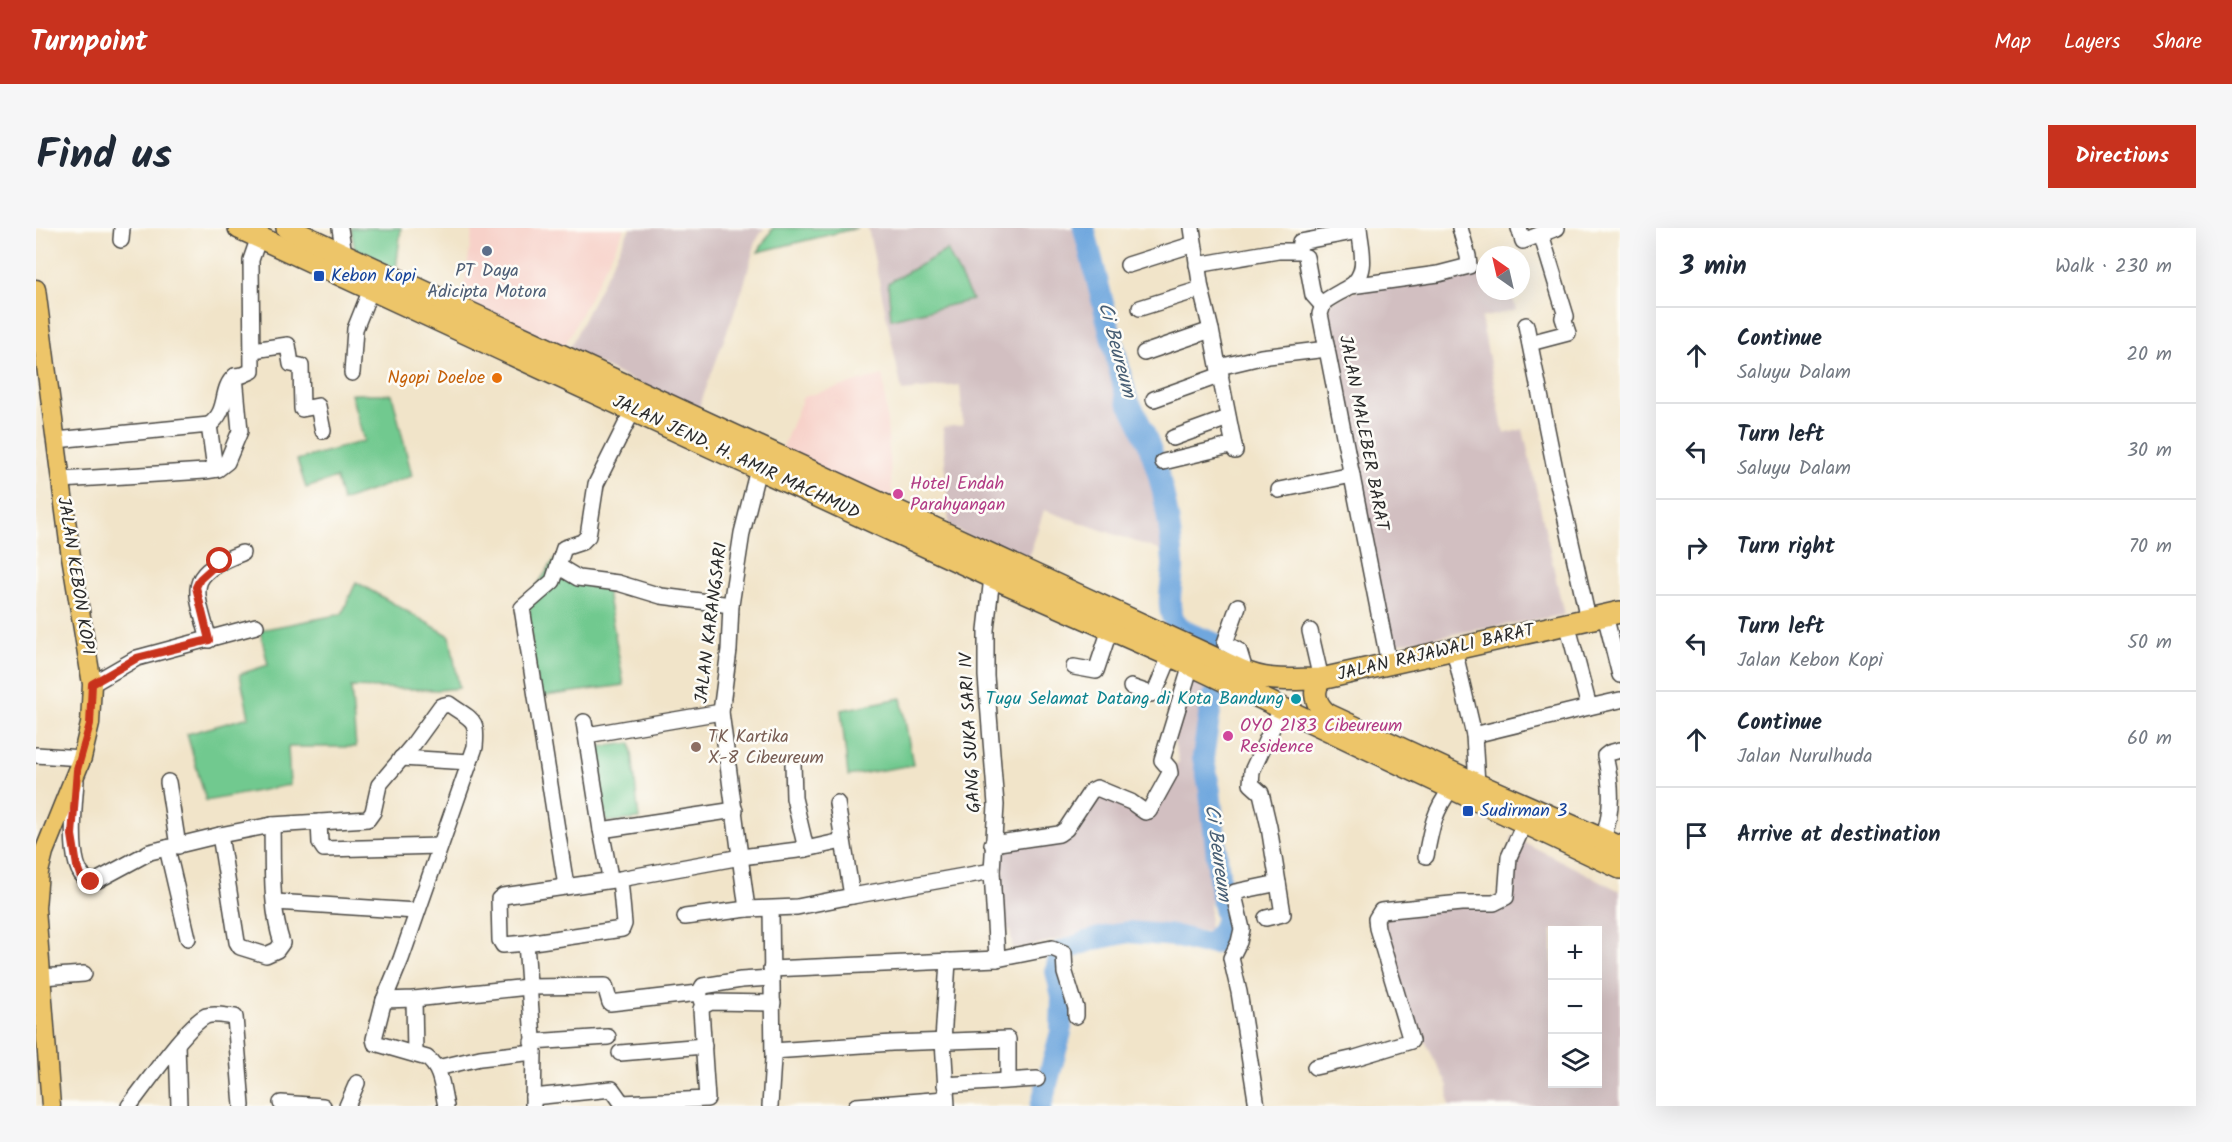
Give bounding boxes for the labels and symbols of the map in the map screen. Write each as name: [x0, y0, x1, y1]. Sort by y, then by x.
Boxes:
marker: PT Daya Adicipta Motora: [480, 244, 494, 258]
north arrow: [1476, 246, 1530, 300]
place label: PT Daya Adicipta Motora: [427, 257, 547, 307]
place label: Kebon Kopi: [331, 262, 417, 291]
marker: Kebon Kopi: [312, 269, 326, 283]
water label: Ci Beureum: [1088, 299, 1145, 403]
street label: JALAN MALEBER BARAT: [1330, 333, 1396, 534]
place label: Ngopi Doeloe: [387, 364, 485, 393]
marker: Ngopi Doeloe: [490, 371, 504, 385]
street label: JALAN JEND. H. AMIR MACHMUD: [607, 388, 865, 528]
place label: Hotel Endah Parahyangan: [910, 470, 1005, 520]
marker: Hotel Endah Parahyangan: [891, 487, 905, 501]
street label: JALAN KEBON KOPI: [48, 495, 102, 657]
street label: JALAN KARANGSARI: [688, 541, 736, 705]
route start: [206, 547, 232, 573]
street label: JALAN RAJAWALI BARAT: [1335, 616, 1539, 690]
street label: GANG SUKA SARI IV: [952, 651, 990, 814]
place label: Tugu Selamat Datang di Kota Bandung: [986, 685, 1284, 714]
marker: Tugu Selamat Datang di Kota Bandung: [1289, 692, 1303, 706]
place label: OYO 2183 Cibeureum Residence: [1240, 712, 1402, 762]
place label: TK Kartika X-8 Cibeureum: [708, 723, 824, 773]
marker: OYO 2183 Cibeureum Residence: [1221, 729, 1235, 743]
marker: TK Kartika X-8 Cibeureum: [689, 740, 703, 754]
place label: Sudirman 3: [1480, 797, 1567, 826]
water label: Ci Beureum: [1194, 803, 1240, 905]
marker: Sudirman 3: [1461, 804, 1475, 818]
route end: [77, 868, 103, 894]

